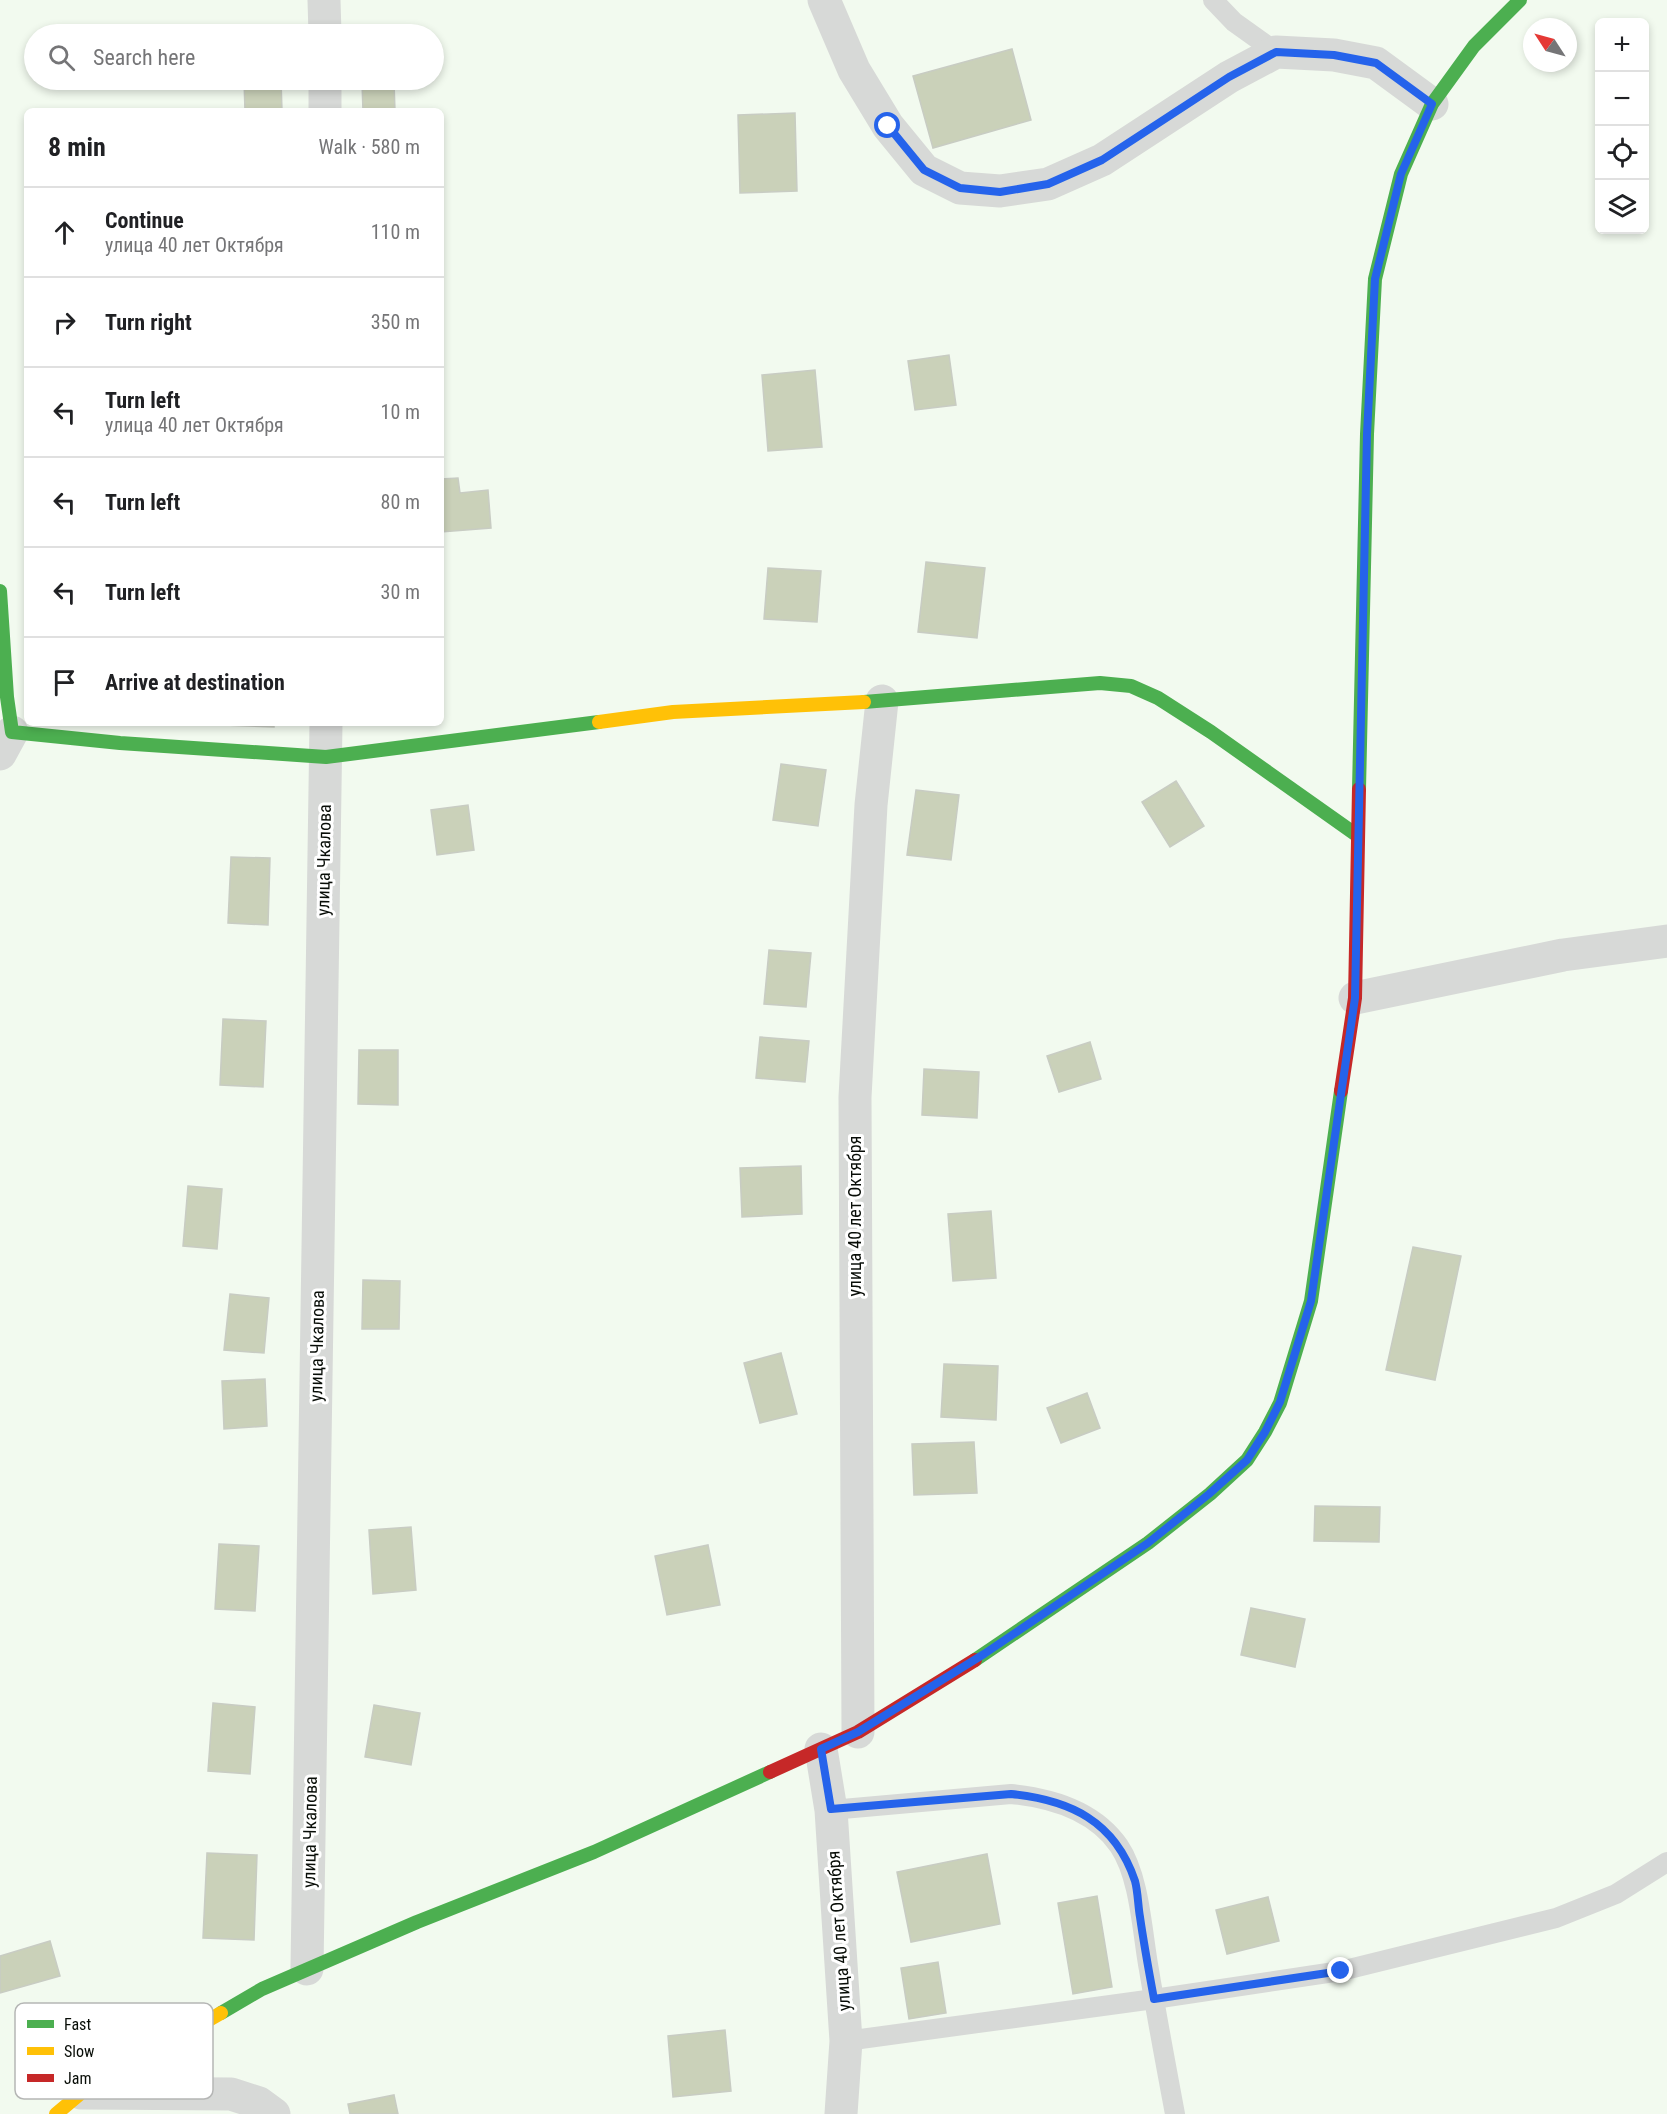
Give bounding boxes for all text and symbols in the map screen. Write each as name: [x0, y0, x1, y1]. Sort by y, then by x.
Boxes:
north arrow: [1523, 18, 1577, 72]
map controls: [1595, 18, 1649, 234]
button: +: [1595, 18, 1649, 72]
search box: [24, 24, 444, 90]
icon: search: [45, 41, 78, 74]
text: Search here: [93, 45, 195, 70]
button: −: [1595, 72, 1649, 126]
route start: [874, 112, 900, 138]
button: locate: [1595, 126, 1649, 180]
text: 8 min: [48, 132, 106, 162]
text: Walk · 580 m: [319, 135, 420, 159]
button: layers: [1595, 180, 1649, 234]
text: Continue: [105, 208, 184, 233]
icon: ahead: [48, 216, 81, 249]
text: 110 m: [371, 220, 420, 244]
text: улица 40 лет Октября: [105, 233, 284, 257]
icon: right: [48, 306, 81, 339]
text: Turn right: [105, 310, 192, 335]
text: 350 m: [371, 310, 420, 334]
text: Turn left: [105, 388, 180, 413]
icon: left: [48, 396, 81, 429]
text: 10 m: [381, 400, 420, 424]
text: улица 40 лет Октября: [105, 413, 284, 437]
icon: left: [48, 486, 81, 519]
text: Turn left: [105, 490, 180, 515]
text: 80 m: [381, 490, 420, 514]
icon: left: [48, 576, 81, 609]
text: Turn left: [105, 580, 180, 605]
text: 30 m: [381, 580, 420, 604]
icon: arrive: [48, 666, 81, 699]
text: Arrive at destination: [105, 670, 285, 695]
street label: улица Чкалова: [312, 804, 335, 916]
street label: улица 40 лет Октября: [844, 1136, 865, 1296]
street label: улица Чкалова: [305, 1290, 328, 1402]
street label: улица Чкалова: [298, 1776, 321, 1888]
street label: улица 40 лет Октября: [822, 1850, 855, 2012]
route end: [1327, 1957, 1353, 1983]
legend: [15, 2003, 213, 2099]
text: Fast: [64, 2015, 91, 2034]
text: Slow: [64, 2042, 94, 2061]
text: Jam: [64, 2069, 91, 2088]

